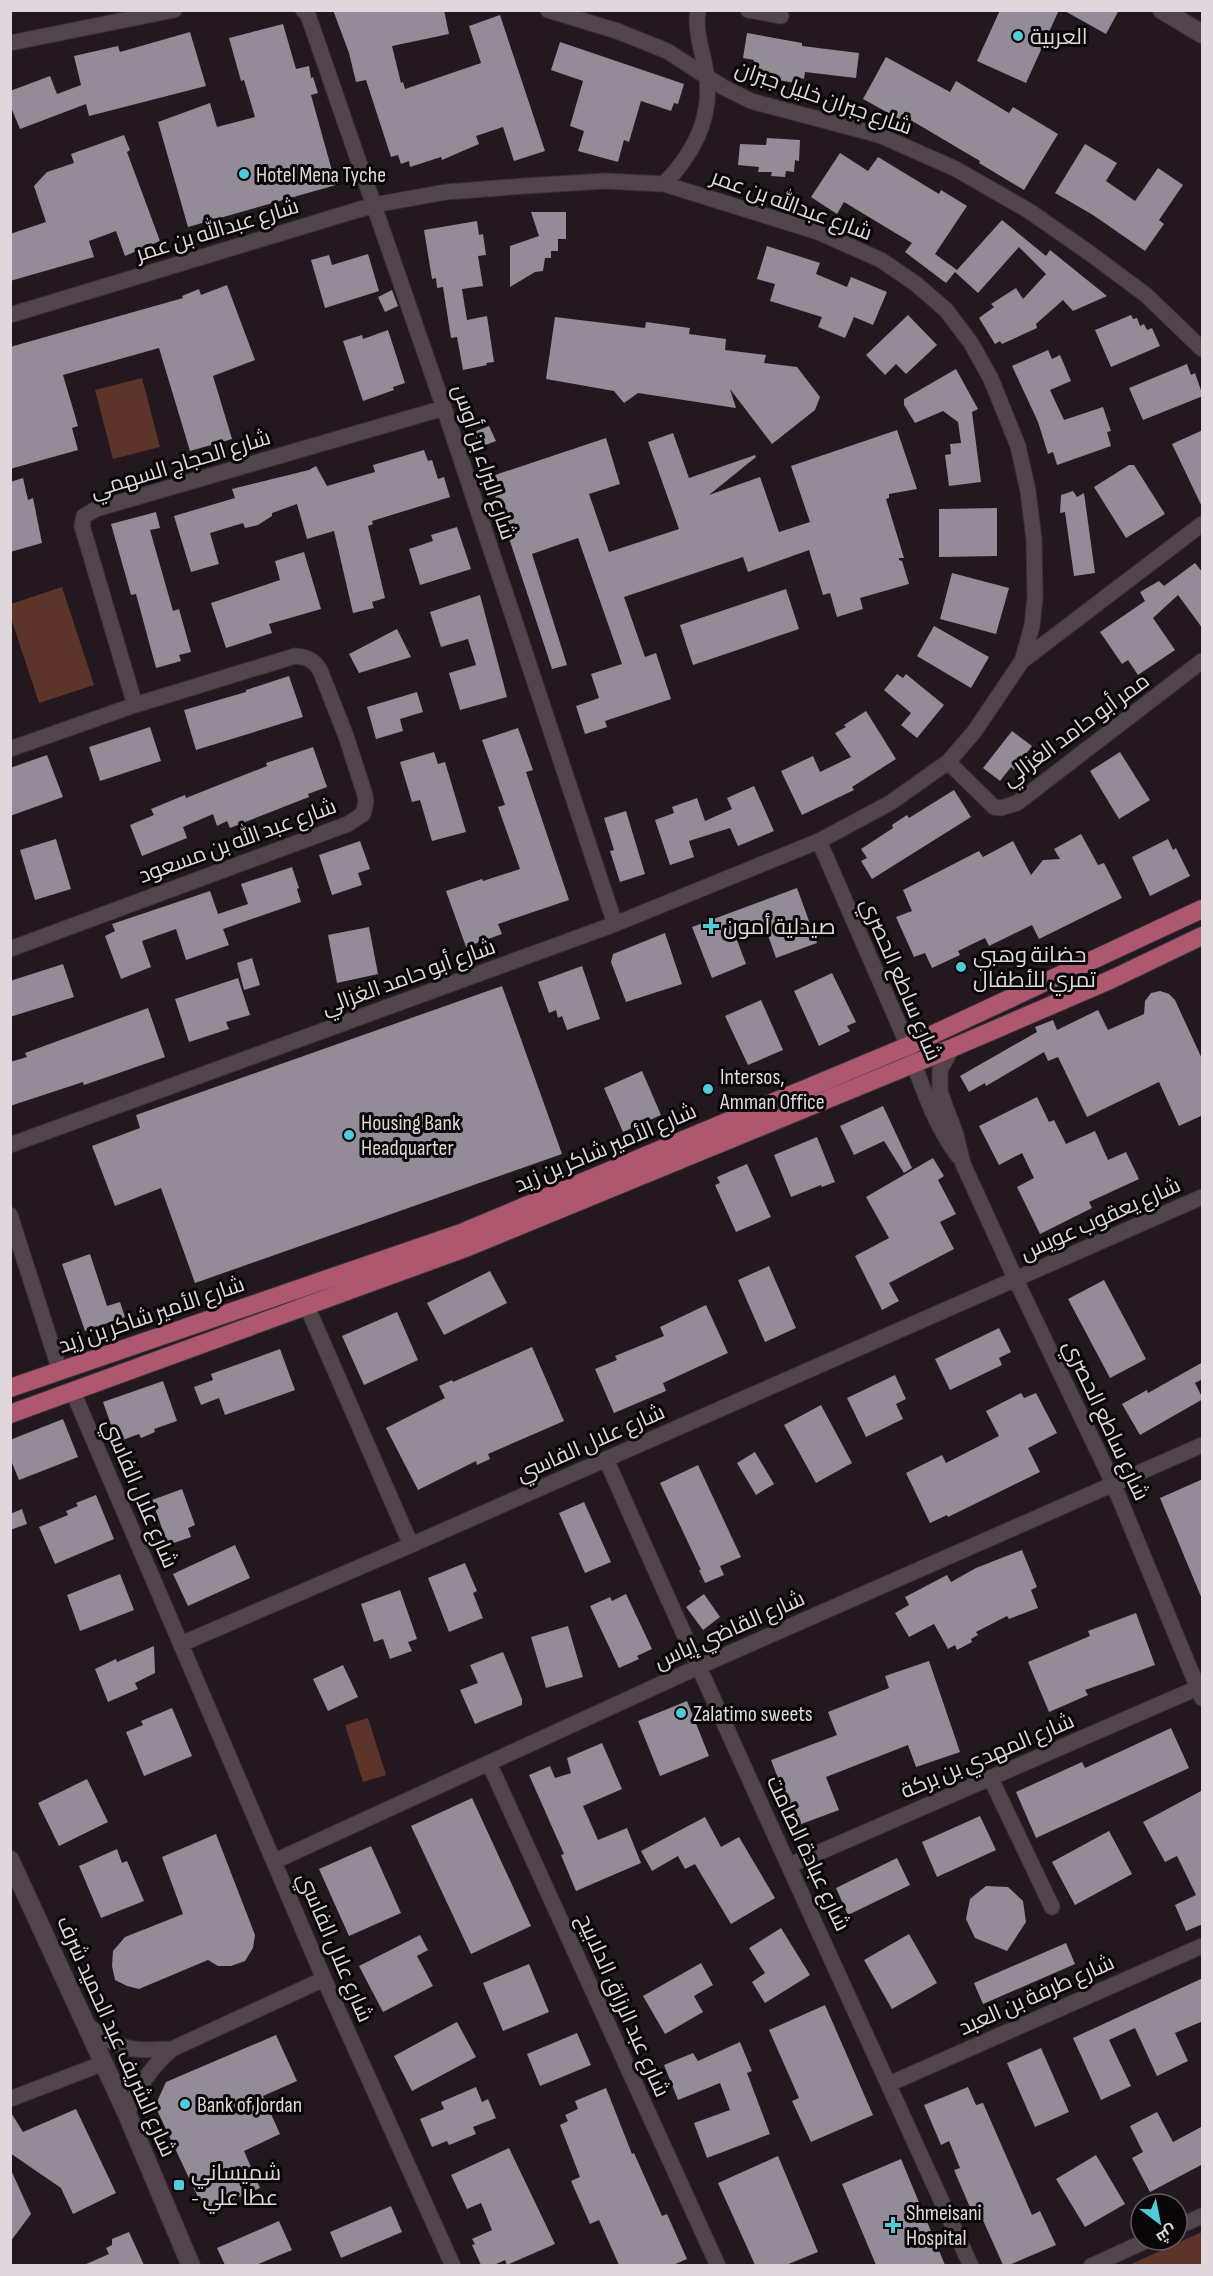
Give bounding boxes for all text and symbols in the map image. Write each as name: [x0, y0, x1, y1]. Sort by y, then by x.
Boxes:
place label: العربية: [1030, 24, 1088, 51]
marker: العربية: [1011, 29, 1025, 43]
street label: شارع جبران خليل جبران: [731, 55, 916, 141]
street label: شارع عبدالله بن عمر: [705, 161, 876, 247]
place label: Hotel Mena Tyche: [256, 162, 386, 189]
marker: Hotel Mena Tyche: [237, 167, 251, 181]
street label: شارع عبدالله بن عمر: [130, 191, 302, 269]
street label: شارع البراء بن أوس: [446, 381, 522, 544]
street label: شارع الحجاج السهمي: [87, 424, 274, 507]
street label: ممر أبو حامد الغزالي: [996, 667, 1156, 795]
street label: شارع عبد الله بن مسعود: [134, 791, 340, 890]
street label: شارع ساطع الحصري: [852, 894, 947, 1066]
place label: صيدلية أمون: [723, 913, 835, 941]
marker: صيدلية أمون: [704, 919, 718, 933]
street label: شارع أبو حامد الغزالي: [318, 932, 500, 1023]
place label: حضانة وهبي تمري للأطفال: [973, 942, 1096, 996]
marker: حضانة وهبي تمري للأطفال: [954, 960, 968, 974]
place label: Intersos, Amman Office: [719, 1064, 825, 1116]
marker: Intersos, Amman Office: [701, 1082, 715, 1096]
street label: شارع الأمير شاكر بن زيد: [510, 1098, 701, 1199]
place label: Housing Bank Headquarter: [361, 1110, 461, 1162]
marker: Housing Bank Headquarter: [342, 1128, 356, 1142]
street label: شارع يعقوب عويس: [1016, 1172, 1185, 1267]
street label: شارع الأمير شاكر بن زيد: [55, 1271, 248, 1360]
street label: شارع ساطع الحصري: [1055, 1336, 1155, 1506]
street label: شارع علال الفاسي: [512, 1398, 670, 1490]
street label: شارع علال الفاسي: [94, 1415, 183, 1573]
street label: شارع القاضي إياس: [650, 1585, 810, 1677]
place label: Zalatimo sweets: [693, 1701, 813, 1728]
marker: Zalatimo sweets: [674, 1706, 688, 1720]
street label: شارع المهدي بن بركة: [897, 1708, 1079, 1807]
street label: شارع عبادة الصامت: [760, 1772, 855, 1936]
street label: شارع علال الفاسي: [289, 1869, 378, 2027]
street label: شارع عبد الرزاق الدلابيح: [570, 1910, 675, 2101]
street label: شارع الشريف عبد الحميد شرف: [50, 1912, 181, 2161]
street label: شارع طرفة بن العبد: [955, 1949, 1119, 2042]
place label: Bank of Jordan: [197, 2092, 302, 2119]
marker: Bank of Jordan: [178, 2097, 192, 2111]
place label: شميساني - عطا علي: [191, 2160, 281, 2214]
marker: شميساني - عطا علي: [172, 2178, 186, 2192]
north arrow: [1129, 2192, 1189, 2252]
place label: Shmeisani Hospital: [906, 2200, 982, 2252]
marker: Shmeisani Hospital: [884, 2216, 902, 2234]
text: ش: [1152, 2220, 1180, 2247]

